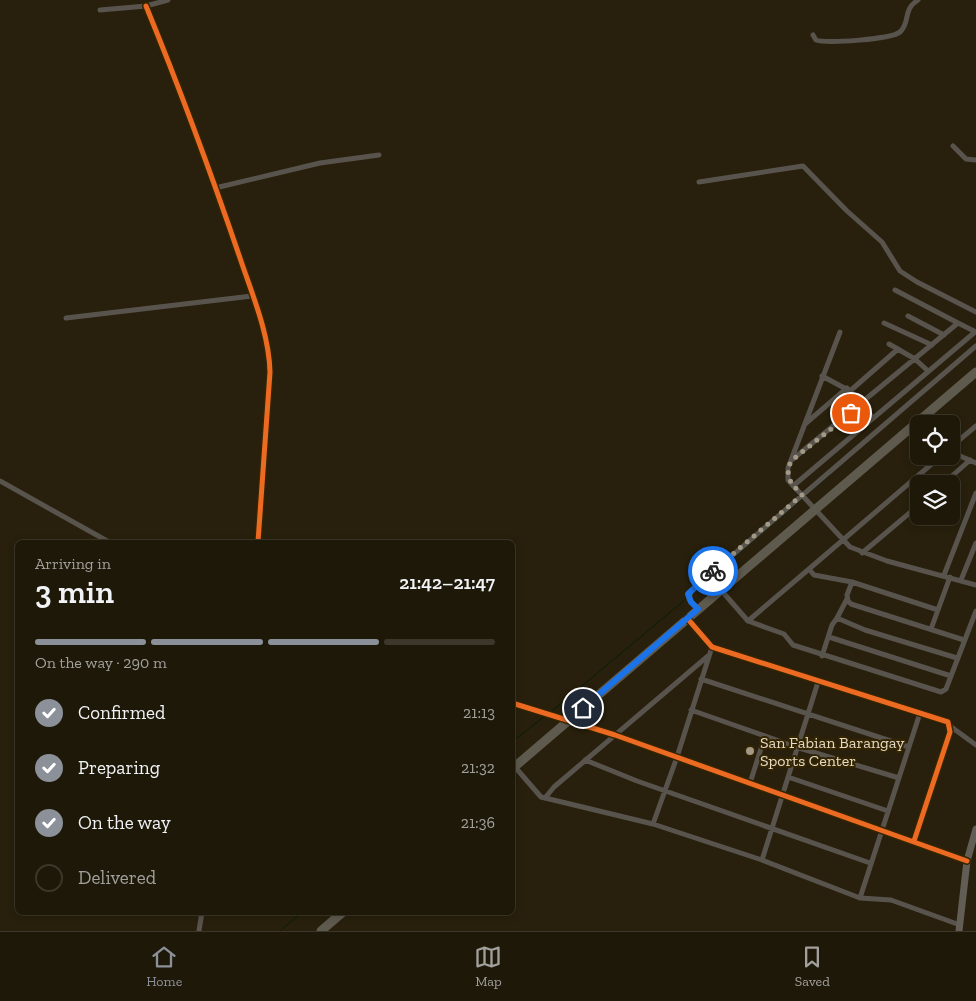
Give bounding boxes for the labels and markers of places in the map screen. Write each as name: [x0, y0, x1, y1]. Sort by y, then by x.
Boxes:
pin: [830, 392, 872, 434]
pin: [562, 687, 604, 729]
place label: San Fabian Barangay Sports Center: [760, 733, 905, 770]
marker: San Fabian Barangay Sports Center: [744, 745, 756, 757]

